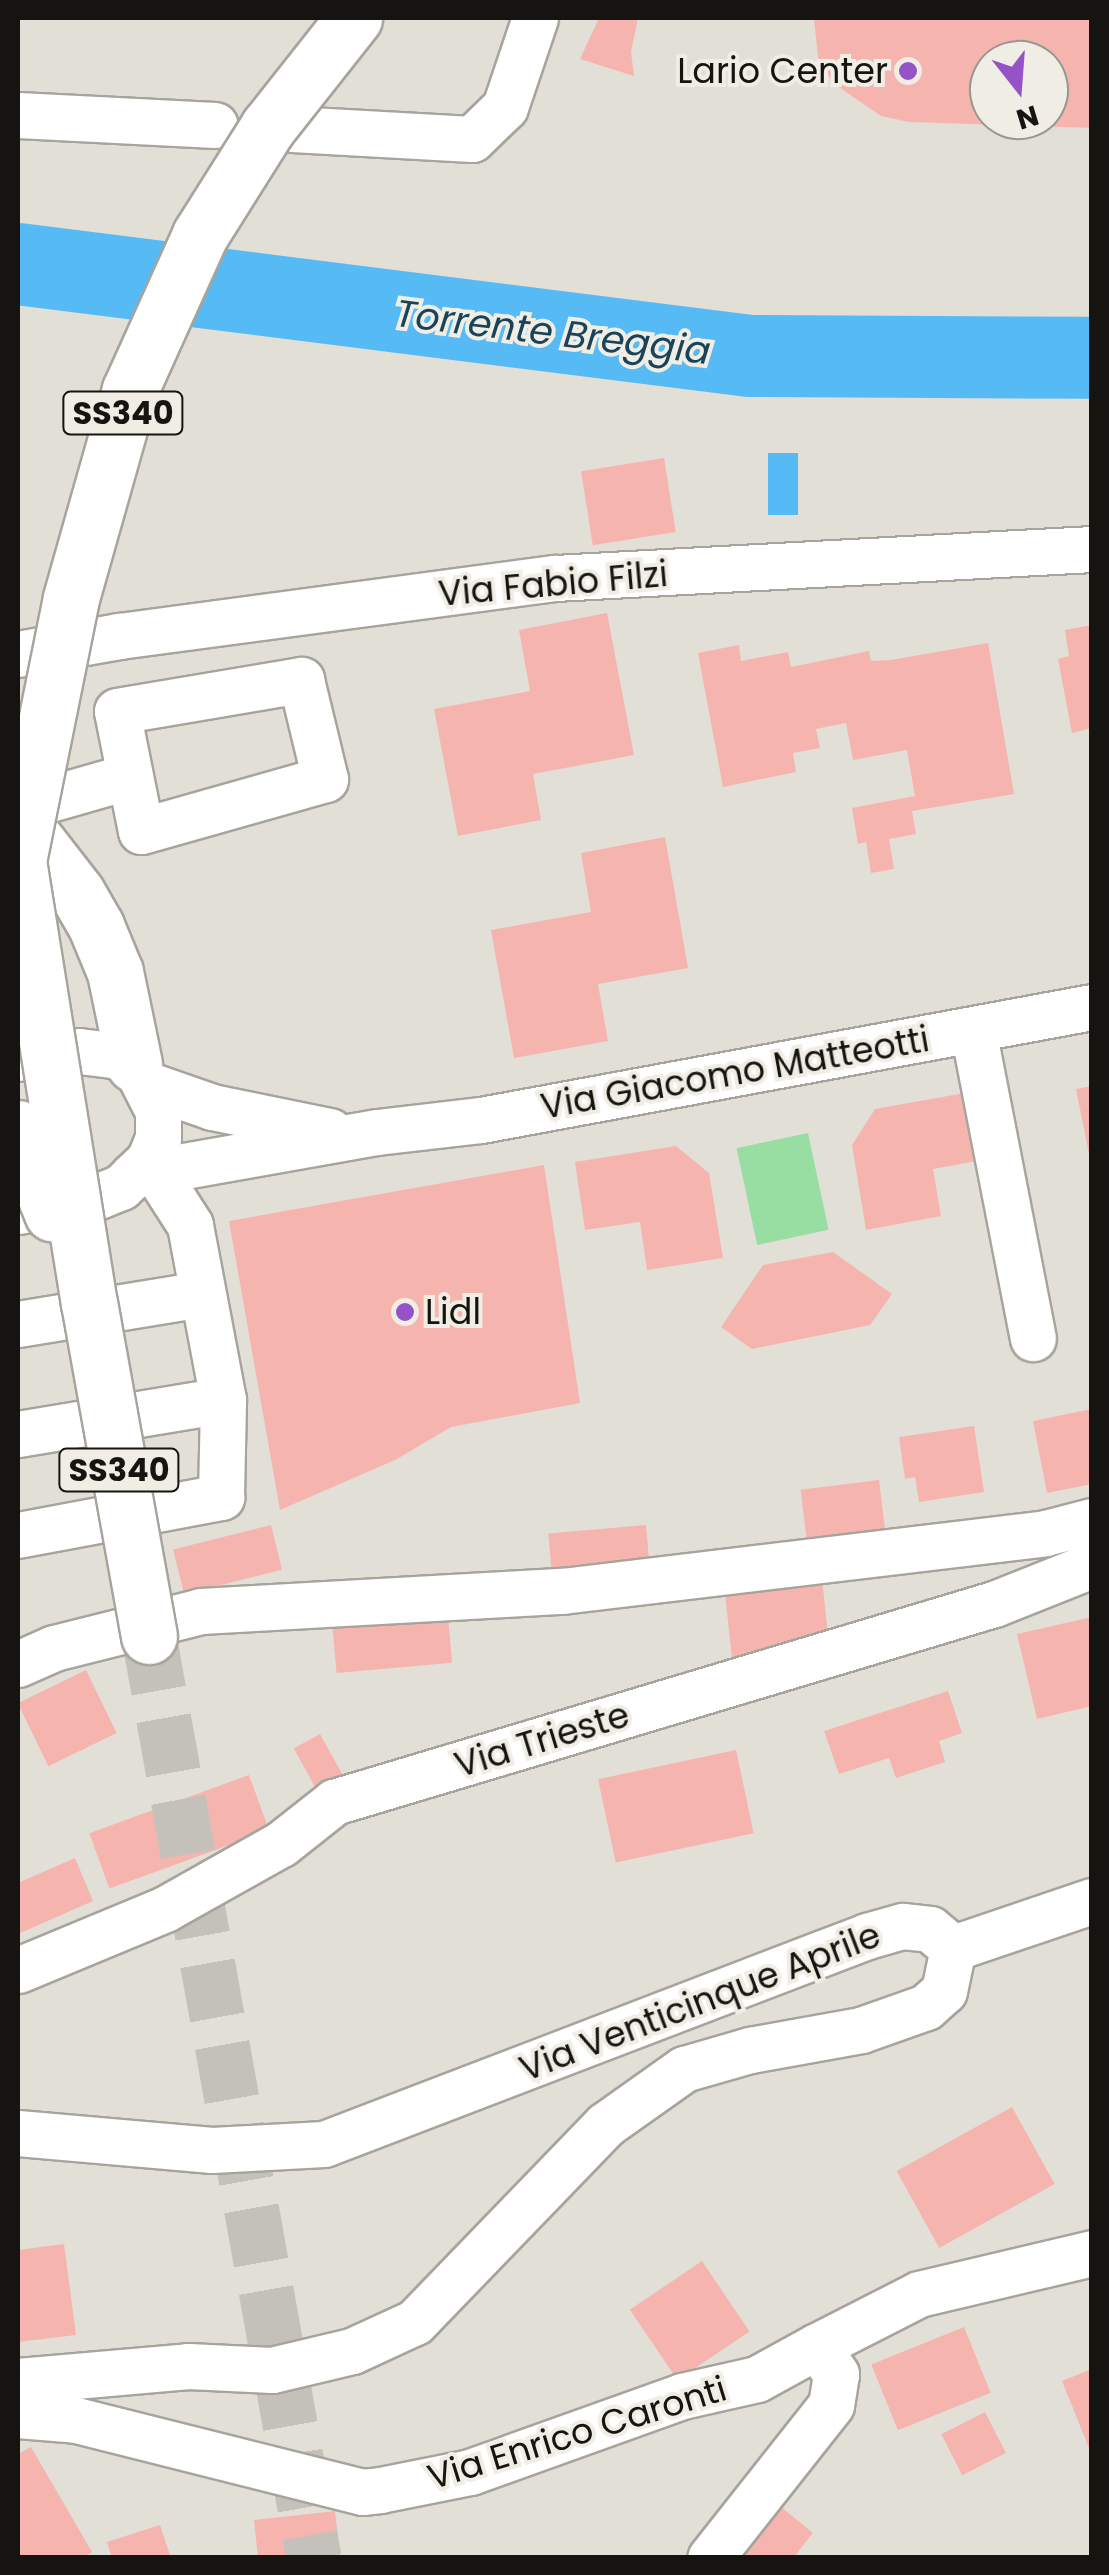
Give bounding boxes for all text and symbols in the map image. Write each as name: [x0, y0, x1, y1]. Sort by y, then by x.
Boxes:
north arrow: [969, 40, 1069, 140]
place label: Lario Center: [677, 50, 888, 92]
marker: Lario Center: [897, 60, 919, 82]
text: N: [1012, 96, 1043, 139]
water label: Torrente Breggia: [393, 290, 713, 374]
road number: SS340: [61, 386, 186, 440]
street label: Via Fabio Filzi: [437, 553, 669, 615]
street label: Via Giacomo Matteotti: [538, 1018, 932, 1128]
place label: Lidl: [425, 1291, 481, 1333]
marker: Lidl: [394, 1301, 416, 1323]
road number: SS340: [56, 1443, 182, 1497]
street label: Via Trieste: [450, 1694, 634, 1786]
street label: Via Venticinque Aprile: [514, 1914, 886, 2090]
street label: Via Enrico Caronti: [423, 2368, 731, 2498]

